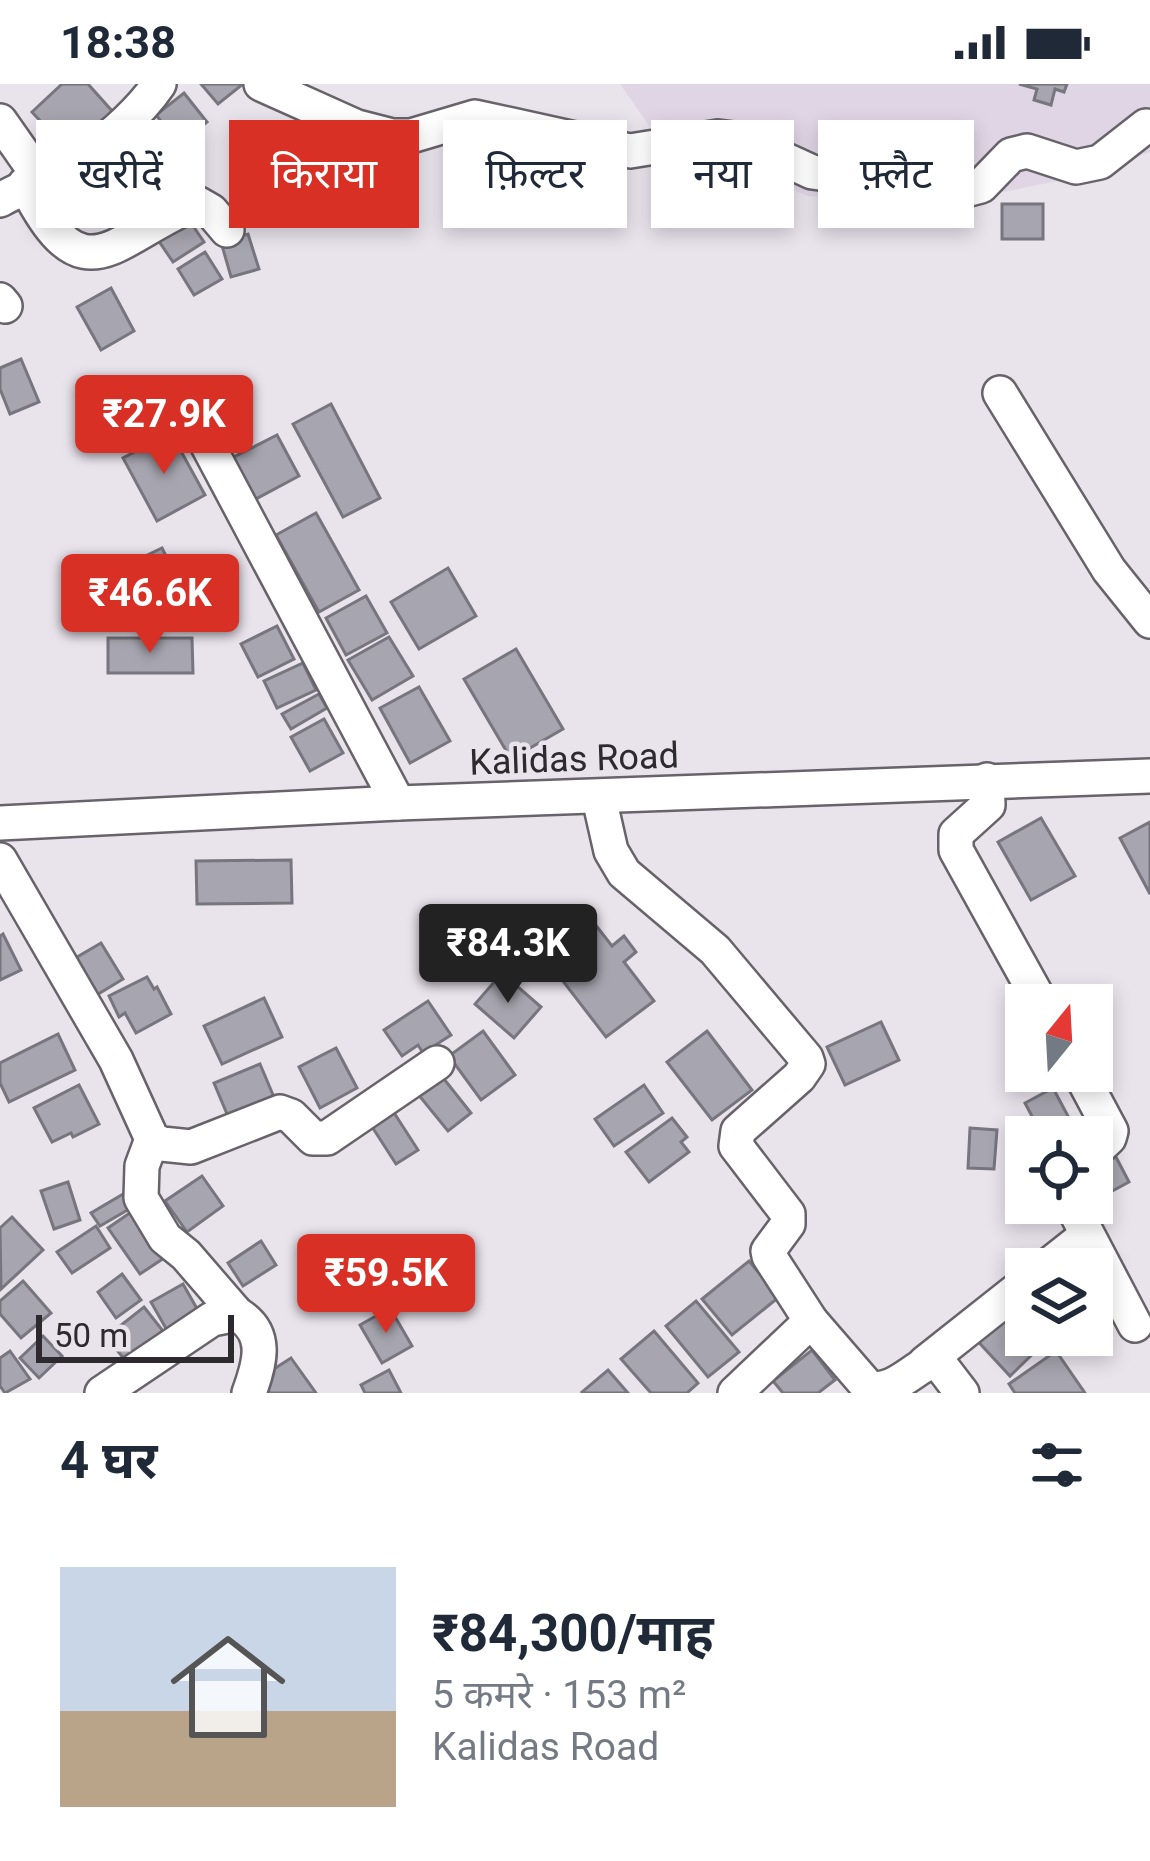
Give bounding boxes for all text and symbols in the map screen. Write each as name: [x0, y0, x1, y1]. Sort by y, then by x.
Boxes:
text: 18:38: [60, 16, 176, 69]
chip: खरीदें: [36, 120, 205, 228]
chip: किराया: [229, 120, 419, 228]
chip: फ़िल्टर: [443, 120, 627, 228]
chip: नया: [651, 120, 794, 228]
chip: फ़्लैट: [818, 120, 974, 228]
pin: ₹27.9K: [66, 375, 262, 477]
text: ₹27.9K: [102, 391, 226, 437]
pin: ₹46.6K: [52, 554, 248, 656]
text: ₹46.6K: [88, 570, 212, 616]
street label: Kalidas Road: [469, 734, 680, 784]
pin: ₹84.3K: [410, 904, 606, 1006]
text: ₹84.3K: [446, 920, 570, 966]
north arrow: [1005, 984, 1113, 1092]
map controls: [1005, 984, 1113, 1356]
button: locate: [1005, 1116, 1113, 1224]
pin: ₹59.5K: [288, 1234, 484, 1336]
button: layers: [1005, 1248, 1113, 1356]
text: ₹59.5K: [324, 1250, 448, 1296]
scale bar: [36, 1309, 234, 1362]
text: 50 m: [54, 1316, 128, 1355]
text: 4 घर: [60, 1431, 157, 1490]
icon: filters: [1024, 1432, 1090, 1498]
text: ₹84,300/माह: [432, 1604, 714, 1663]
icon: home: [156, 1615, 300, 1759]
text: 5 कमरे · 153 m²: [432, 1672, 686, 1718]
text: Kalidas Road: [432, 1724, 659, 1770]

